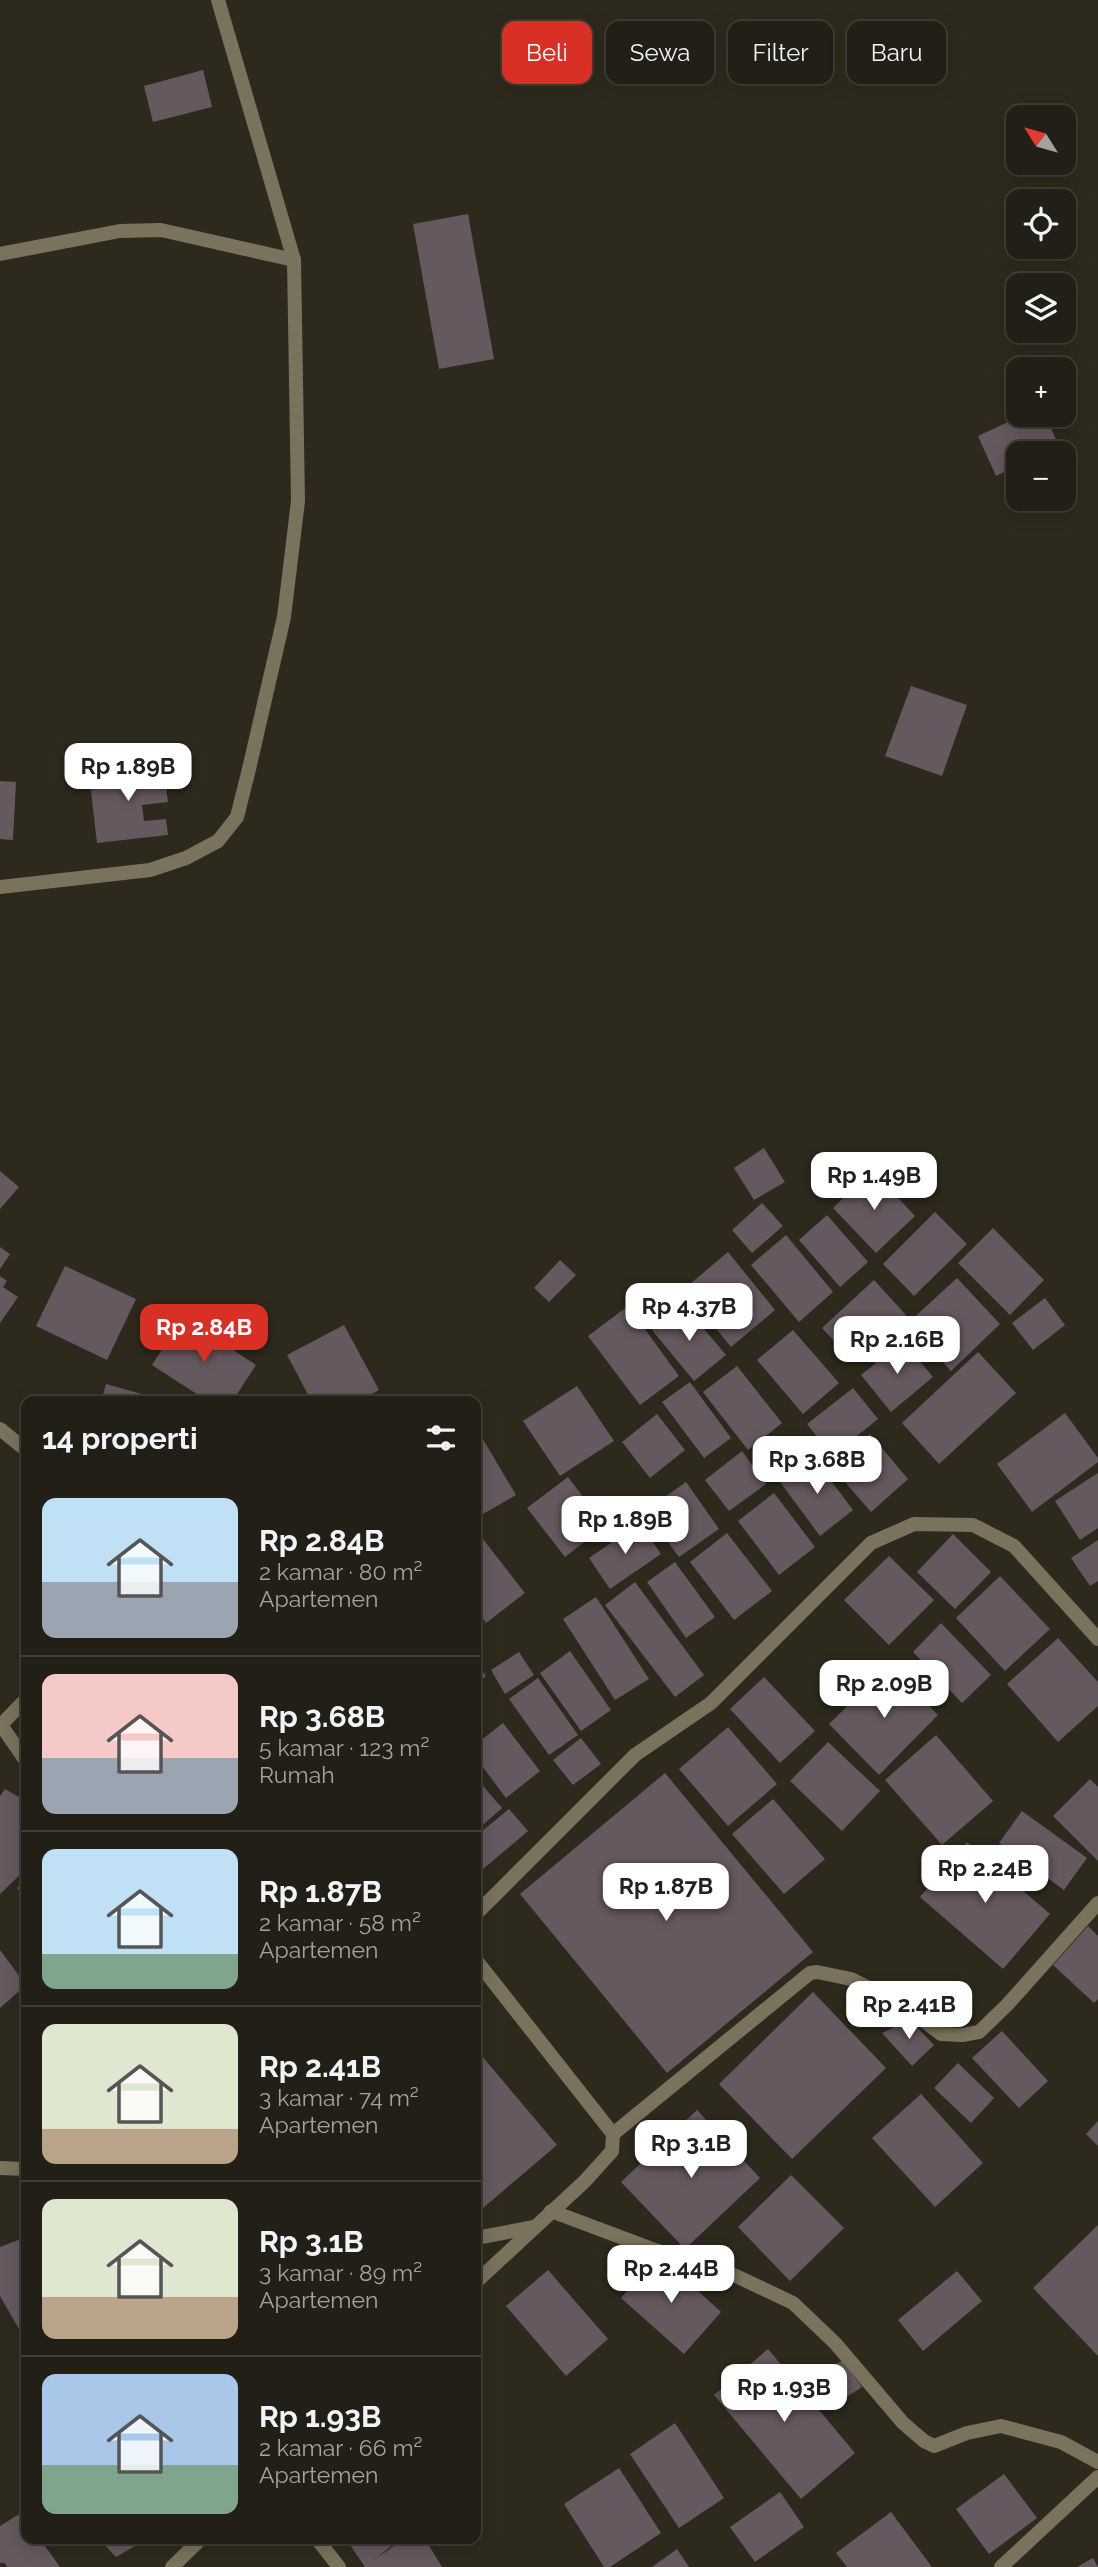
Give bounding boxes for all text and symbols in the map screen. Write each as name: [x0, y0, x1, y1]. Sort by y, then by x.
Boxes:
chip: Beli: [502, 21, 592, 84]
chip: Sewa: [606, 21, 714, 84]
chip: Filter: [728, 21, 833, 84]
chip: Baru: [847, 21, 946, 84]
north arrow: [1006, 105, 1076, 175]
map controls: [1006, 105, 1076, 511]
button: locate: [1006, 189, 1076, 259]
button: layers: [1006, 273, 1076, 343]
button: +: [1006, 357, 1076, 427]
button: −: [1006, 441, 1076, 511]
pin: Rp 1.89B: [56, 744, 200, 803]
text: Rp 1.89B: [81, 752, 175, 779]
pin: Rp 1.49B: [802, 1152, 946, 1212]
text: Rp 1.49B: [827, 1161, 921, 1188]
pin: Rp 4.37B: [617, 1284, 761, 1343]
text: Rp 4.37B: [642, 1292, 736, 1319]
pin: Rp 2.84B: [132, 1304, 276, 1364]
text: Rp 2.84B: [156, 1313, 252, 1340]
pin: Rp 2.16B: [825, 1316, 969, 1376]
text: Rp 2.16B: [850, 1325, 944, 1352]
icon: filters: [422, 1419, 460, 1457]
text: 14 properti: [42, 1421, 198, 1456]
pin: Rp 3.68B: [745, 1436, 889, 1496]
text: Rp 3.68B: [769, 1445, 865, 1472]
pin: Rp 1.89B: [553, 1496, 697, 1556]
text: Rp 1.89B: [578, 1505, 672, 1532]
text: Rp 2.84B: [259, 1523, 384, 1558]
icon: home: [98, 1526, 182, 1610]
text: 2 kamar · 80 m²: [259, 1558, 422, 1585]
text: Apartemen: [259, 1585, 378, 1612]
pin: Rp 2.09B: [812, 1660, 956, 1720]
text: Rp 2.09B: [836, 1669, 932, 1696]
text: Rp 3.68B: [259, 1699, 385, 1734]
icon: home: [98, 1702, 182, 1786]
text: 5 kamar · 123 m²: [259, 1734, 429, 1761]
text: Rumah: [259, 1761, 335, 1788]
pin: Rp 2.24B: [913, 1846, 1057, 1905]
text: Rp 2.24B: [937, 1854, 1033, 1881]
pin: Rp 1.87B: [594, 1864, 738, 1923]
text: Rp 1.87B: [619, 1872, 713, 1899]
text: Rp 1.87B: [259, 1874, 382, 1909]
icon: home: [98, 1877, 182, 1961]
text: 2 kamar · 58 m²: [259, 1909, 421, 1936]
text: Apartemen: [259, 1936, 378, 1963]
pin: Rp 2.41B: [837, 1982, 981, 2041]
text: Rp 2.41B: [862, 1990, 956, 2017]
text: Rp 2.41B: [259, 2049, 381, 2084]
icon: home: [98, 2052, 182, 2136]
text: 3 kamar · 74 m²: [259, 2084, 419, 2111]
text: Apartemen: [259, 2111, 378, 2138]
pin: Rp 3.1B: [626, 2120, 756, 2180]
text: Rp 3.1B: [651, 2129, 731, 2156]
text: Rp 3.1B: [259, 2224, 364, 2259]
icon: home: [98, 2227, 182, 2311]
pin: Rp 2.44B: [599, 2246, 743, 2305]
text: Rp 2.44B: [623, 2254, 719, 2281]
text: 3 kamar · 89 m²: [259, 2259, 422, 2286]
text: Apartemen: [259, 2286, 378, 2313]
pin: Rp 1.93B: [712, 2364, 856, 2424]
text: Rp 1.93B: [737, 2373, 831, 2400]
text: Rp 1.93B: [259, 2399, 381, 2434]
icon: home: [98, 2402, 182, 2486]
text: 2 kamar · 66 m²: [259, 2434, 422, 2461]
text: Apartemen: [259, 2461, 378, 2488]

